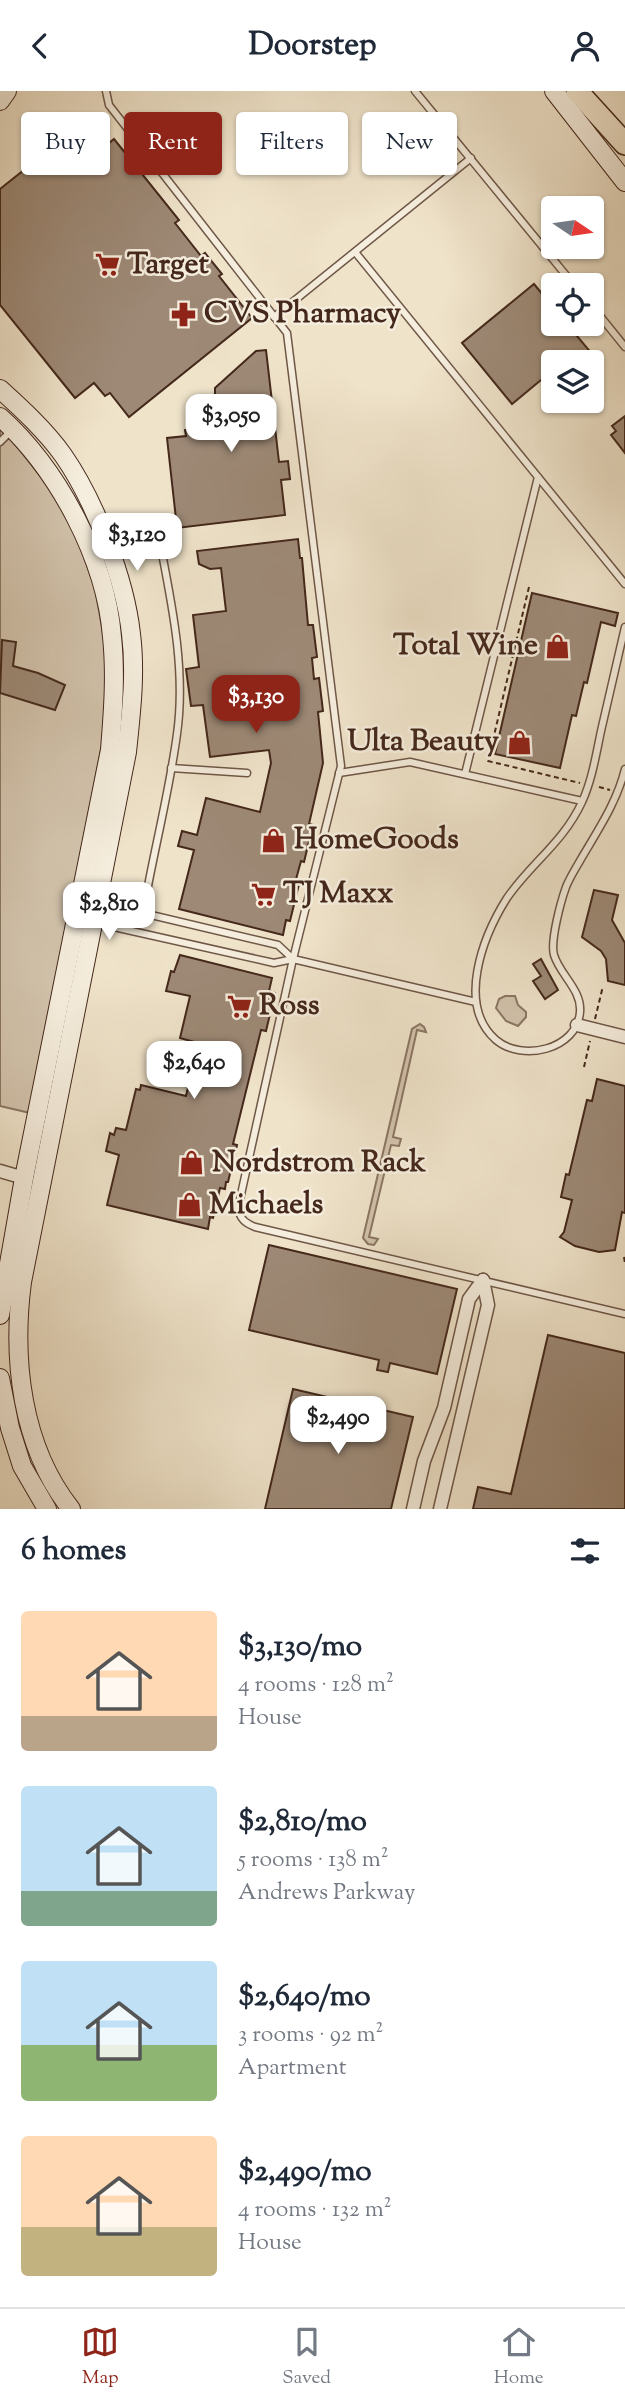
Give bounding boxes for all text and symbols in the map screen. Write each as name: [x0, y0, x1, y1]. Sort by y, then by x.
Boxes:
text: Doorstep: [248, 23, 377, 69]
icon: back: [21, 27, 59, 65]
icon: person: [566, 27, 604, 65]
chip: Buy: [21, 112, 110, 175]
chip: Rent: [124, 112, 222, 175]
chip: Filters: [236, 112, 348, 175]
chip: New: [362, 112, 457, 175]
north arrow: [541, 196, 604, 259]
map controls: [541, 196, 604, 413]
place label: Target: [127, 244, 209, 287]
supermarket icon: Target: [93, 251, 121, 279]
button: locate: [541, 273, 604, 336]
place label: CVS Pharmacy: [204, 293, 401, 336]
pharmacy icon: CVS Pharmacy: [170, 300, 198, 328]
button: layers: [541, 350, 604, 413]
pin: $3,050: [174, 395, 288, 454]
text: $3,050: [202, 400, 260, 433]
pin: $3,120: [80, 513, 194, 573]
text: $3,120: [108, 519, 166, 552]
place label: Total Wine: [393, 625, 538, 668]
shop icon: Total Wine: [544, 632, 572, 660]
pin: $3,130: [199, 675, 313, 735]
text: $3,130: [228, 681, 284, 714]
place label: Ulta Beauty: [347, 721, 499, 764]
shop icon: Ulta Beauty: [505, 728, 533, 756]
place label: HomeGoods: [294, 819, 459, 862]
shop icon: HomeGoods: [260, 826, 288, 854]
place label: TJ Maxx: [283, 873, 394, 916]
supermarket icon: TJ Maxx: [249, 880, 277, 908]
pin: $2,810: [52, 883, 166, 942]
text: $2,810: [79, 888, 139, 921]
place label: Ross: [259, 985, 320, 1028]
supermarket icon: Ross: [225, 992, 253, 1020]
pin: $2,640: [137, 1041, 251, 1101]
text: $2,640: [163, 1047, 225, 1080]
place label: Nordstrom Rack: [212, 1142, 426, 1185]
shop icon: Nordstrom Rack: [178, 1149, 206, 1177]
place label: Michaels: [209, 1184, 324, 1227]
shop icon: Michaels: [175, 1191, 203, 1219]
pin: $2,490: [281, 1397, 395, 1456]
text: $2,490: [306, 1402, 370, 1435]
text: 6 homes: [21, 1530, 126, 1573]
icon: filters: [566, 1532, 604, 1570]
text: $3,130/mo: [238, 1626, 362, 1669]
icon: home: [77, 1639, 161, 1723]
text: 4 rooms · 128 m²: [238, 1669, 394, 1702]
text: House: [238, 1702, 302, 1735]
text: $2,810/mo: [238, 1801, 367, 1844]
icon: home: [77, 1814, 161, 1898]
text: 5 rooms · 138 m²: [238, 1844, 389, 1877]
text: Andrews Parkway: [238, 1877, 415, 1910]
text: $2,640/mo: [238, 1976, 371, 2019]
icon: home: [77, 1989, 161, 2073]
text: 3 rooms · 92 m²: [238, 2019, 383, 2052]
text: Apartment: [238, 2052, 347, 2085]
text: $2,490/mo: [238, 2151, 372, 2194]
icon: home: [77, 2164, 161, 2248]
text: 4 rooms · 132 m²: [238, 2194, 391, 2227]
text: House: [238, 2227, 302, 2260]
tab: Map: [81, 2323, 119, 2392]
tab: Saved: [282, 2323, 331, 2392]
tab: Home: [494, 2323, 544, 2392]

